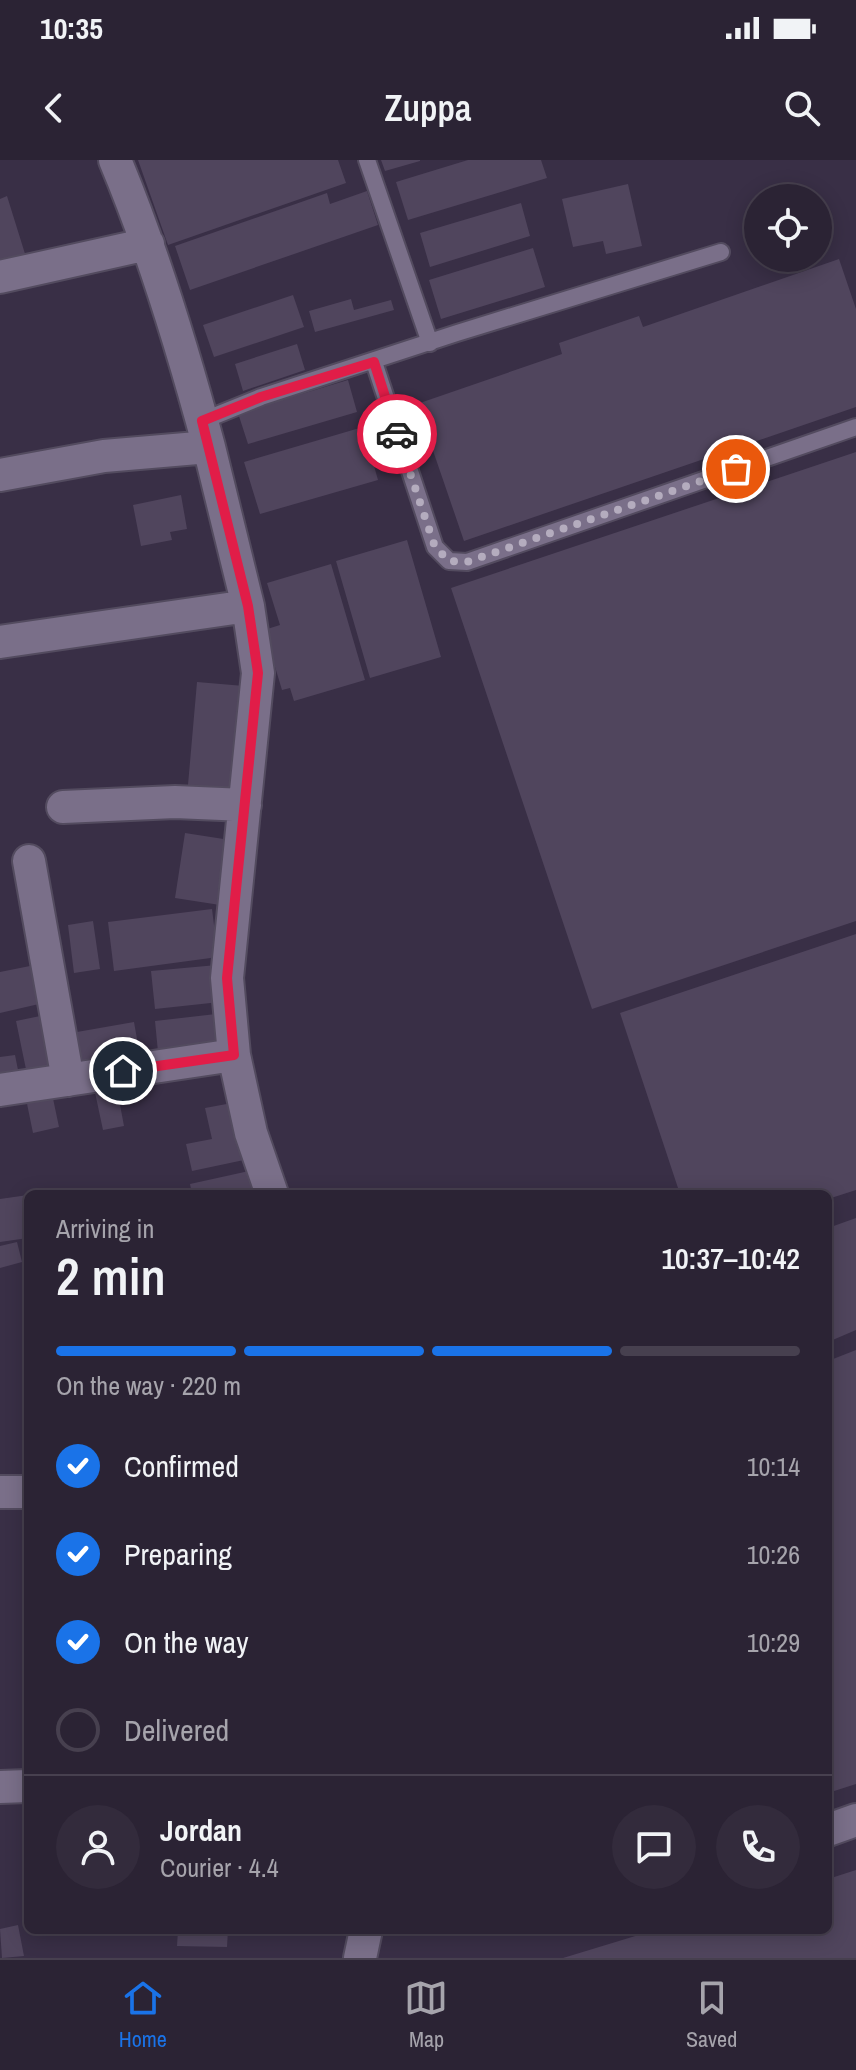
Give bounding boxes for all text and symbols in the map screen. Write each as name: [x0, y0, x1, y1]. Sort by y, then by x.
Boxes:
text: 10:35: [40, 8, 103, 48]
text: Zuppa: [385, 84, 471, 132]
icon: back: [32, 86, 76, 130]
icon: search: [780, 86, 824, 130]
map controls: [744, 184, 832, 272]
button: locate: [744, 184, 832, 272]
courier: [357, 394, 437, 474]
icon: car: [375, 412, 419, 456]
pin: [702, 435, 770, 503]
icon: bag: [714, 447, 758, 491]
pin: [89, 1037, 157, 1105]
icon: home: [101, 1049, 145, 1093]
text: Arriving in: [56, 1211, 154, 1246]
text: 10:37–10:42: [661, 1238, 800, 1278]
text: 2 min: [56, 1241, 166, 1311]
text: On the way · 220 m: [56, 1368, 241, 1403]
icon: check: [56, 1444, 100, 1488]
text: Confirmed: [124, 1446, 239, 1486]
text: 10:14: [747, 1449, 800, 1484]
icon: check: [56, 1532, 100, 1576]
text: Preparing: [124, 1534, 232, 1574]
text: 10:26: [747, 1537, 800, 1572]
icon: check: [56, 1620, 100, 1664]
text: On the way: [124, 1622, 248, 1662]
text: 10:29: [747, 1625, 800, 1660]
text: Delivered: [124, 1710, 229, 1750]
button: person: [56, 1805, 140, 1889]
button: chat: [612, 1805, 696, 1889]
button: phone: [716, 1805, 800, 1889]
text: Jordan: [160, 1810, 242, 1850]
text: Courier · 4.4: [160, 1850, 279, 1885]
tab: Home: [119, 1976, 167, 2054]
tab: Map: [404, 1976, 448, 2054]
tab: Saved: [686, 1976, 737, 2054]

